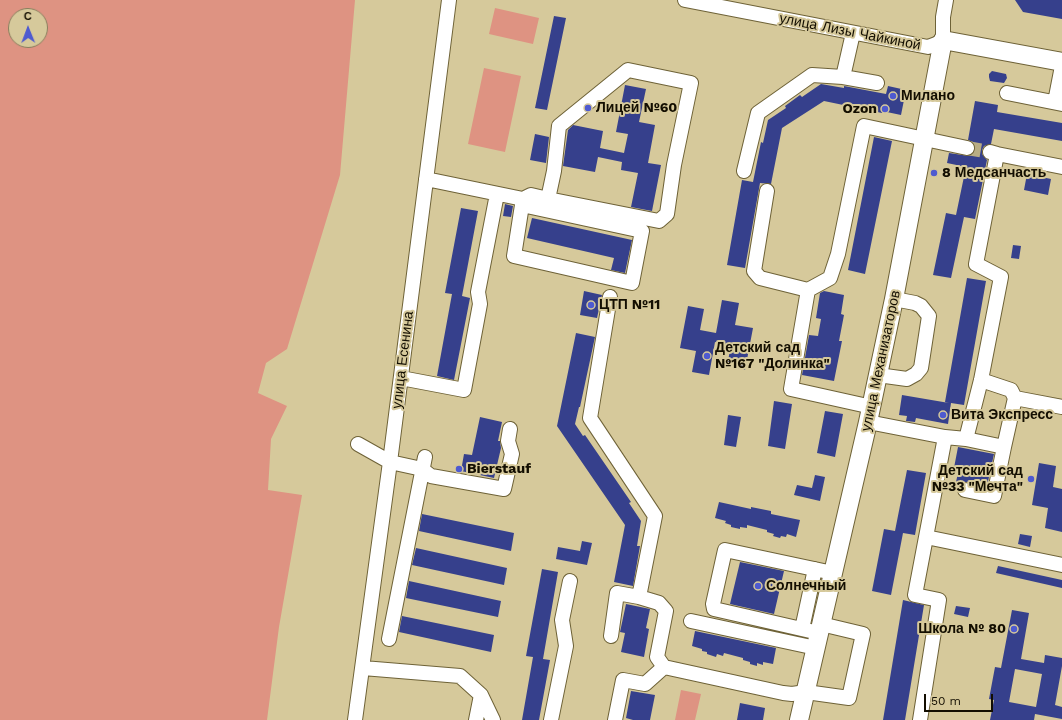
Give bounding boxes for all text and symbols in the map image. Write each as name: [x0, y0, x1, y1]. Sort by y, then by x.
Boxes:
north arrow: [8, 8, 48, 48]
text: С: [24, 10, 32, 23]
street label: улица Лизы Чайкиной: [778, 10, 922, 54]
place label: Милано: [901, 88, 955, 104]
marker: Милано: [888, 91, 898, 101]
place label: Лицей №60: [596, 100, 677, 116]
place label: Ozon: [842, 101, 877, 117]
marker: Лицей №60: [583, 103, 593, 113]
marker: Ozon: [880, 104, 890, 114]
place label: 8 Медсанчасть: [942, 165, 1046, 181]
marker: 8 Медсанчасть: [929, 168, 939, 178]
street label: улица Механизаторов: [858, 289, 904, 433]
place label: ЦТП №11: [599, 297, 660, 313]
marker: ЦТП №11: [586, 300, 596, 310]
street label: улица Есенина: [389, 310, 417, 410]
place label: Детский сад №167 "Долинка": [715, 340, 830, 372]
marker: Детский сад №167 "Долинка": [702, 351, 712, 361]
place label: Вита Экспресс: [951, 407, 1053, 423]
marker: Вита Экспресс: [938, 410, 948, 420]
place label: Bierstauf: [467, 461, 531, 477]
place label: Детский сад №33 "Мечта": [932, 463, 1023, 496]
marker: Bierstauf: [454, 464, 464, 474]
marker: Детский сад №33 "Мечта": [1026, 474, 1036, 484]
place label: Солнечный: [766, 578, 846, 594]
marker: Солнечный: [753, 581, 763, 591]
place label: Школа № 80: [918, 621, 1006, 637]
marker: Школа № 80: [1009, 624, 1019, 634]
scale bar: [926, 686, 995, 712]
text: 50 m: [931, 694, 961, 708]

